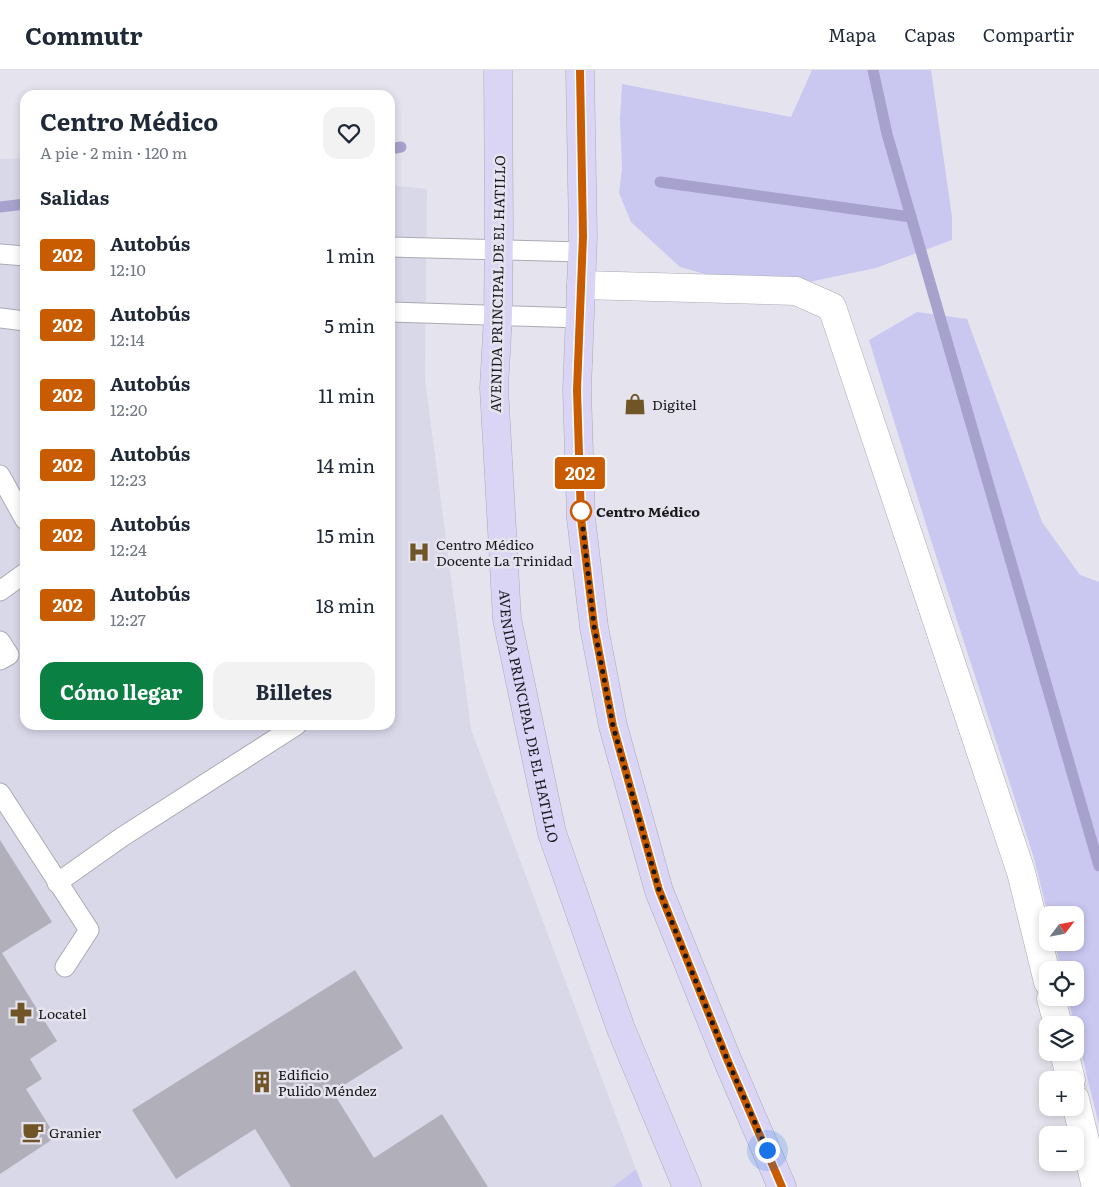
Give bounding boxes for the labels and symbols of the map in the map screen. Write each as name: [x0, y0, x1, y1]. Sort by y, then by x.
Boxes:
street label: AVENIDA PRINCIPAL DE EL HATILLO: [485, 155, 509, 413]
shop icon: Digitel: [622, 391, 648, 417]
place label: Digitel: [652, 394, 697, 414]
line badge: 202: [551, 457, 609, 489]
marker: Centro Médico: [570, 500, 592, 522]
place label: Centro Médico: [596, 501, 700, 521]
place label: Centro Médico Docente La Trinidad: [436, 534, 573, 570]
hospital icon: Centro Médico Docente La Trinidad: [406, 539, 432, 565]
street label: AVENIDA PRINCIPAL DE EL HATILLO: [495, 589, 565, 845]
north arrow: [1039, 906, 1084, 951]
pharmacy icon: Locatel: [8, 1000, 34, 1026]
place label: Locatel: [38, 1003, 87, 1023]
place label: Edificio Pulido Méndez: [278, 1064, 377, 1100]
building icon: Edificio Pulido Méndez: [249, 1069, 275, 1095]
cafe icon: Granier: [20, 1119, 46, 1145]
place label: Granier: [49, 1122, 102, 1142]
your location: [755, 1138, 780, 1163]

